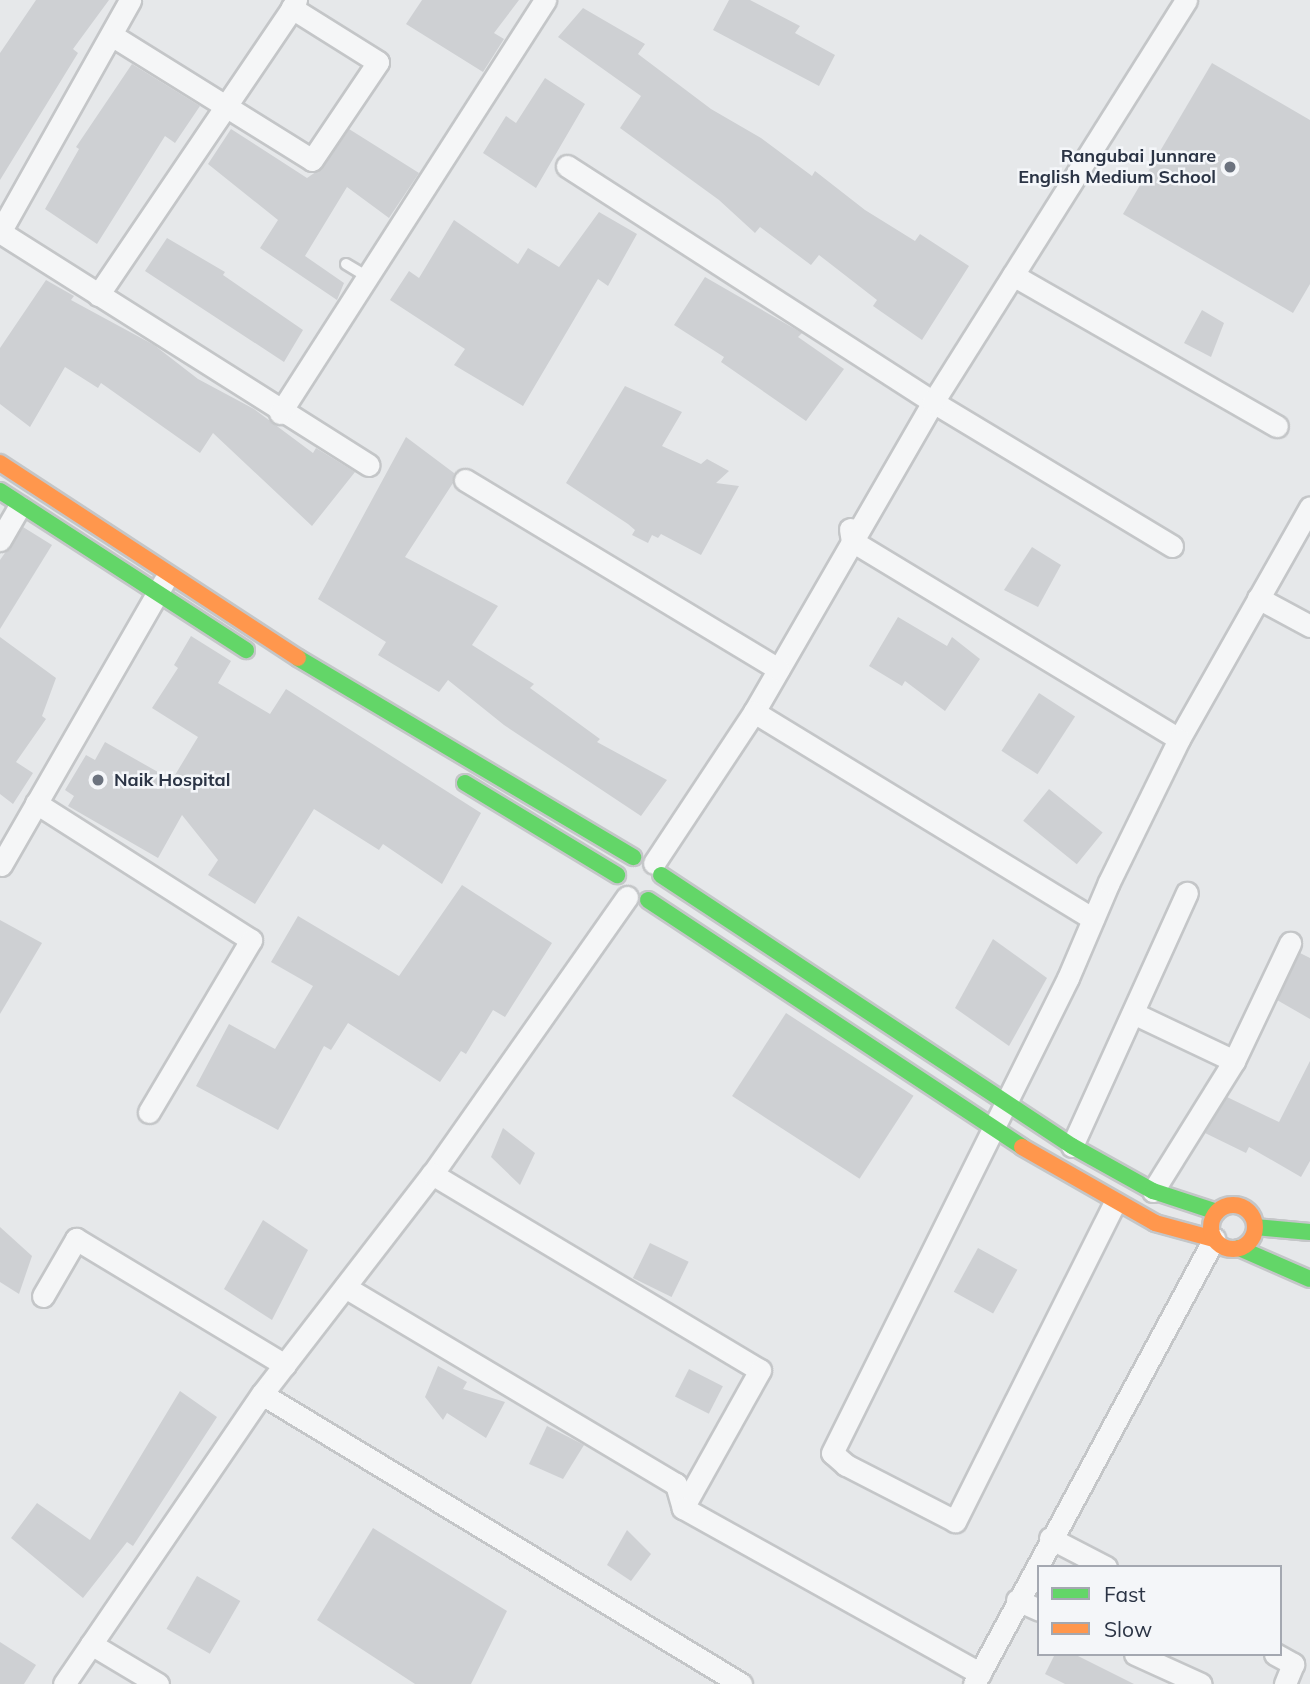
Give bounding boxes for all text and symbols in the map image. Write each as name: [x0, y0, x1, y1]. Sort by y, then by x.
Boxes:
place label: Rangubai Junnare English Medium School: [1018, 146, 1216, 188]
marker: Rangubai Junnare English Medium School: [1222, 159, 1238, 175]
place label: Naik Hospital: [114, 769, 230, 791]
marker: Naik Hospital: [88, 770, 108, 790]
legend: [1037, 1565, 1282, 1656]
text: Fast: [1104, 1581, 1146, 1607]
text: Slow: [1104, 1616, 1152, 1642]

